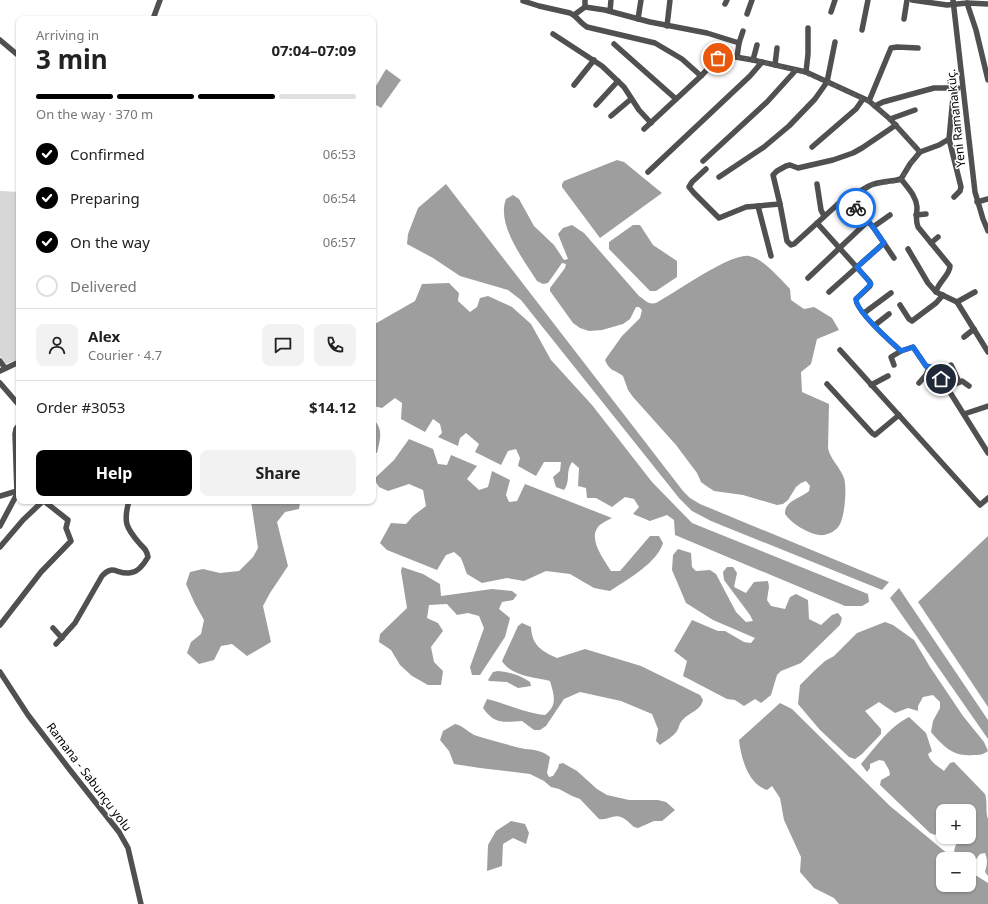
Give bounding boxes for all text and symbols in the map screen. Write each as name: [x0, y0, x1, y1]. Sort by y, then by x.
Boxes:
text: Arriving in: [36, 26, 99, 44]
text: 07:04–07:09: [271, 40, 356, 60]
text: 3 min: [36, 41, 108, 77]
pin: [701, 41, 735, 75]
icon: bag: [707, 47, 729, 69]
street label: Yeni Ramana küç.: [942, 68, 969, 168]
text: On the way · 370 m: [36, 105, 153, 123]
icon: check: [36, 143, 58, 165]
text: Confirmed: [70, 144, 145, 164]
text: 06:53: [323, 145, 356, 163]
icon: check: [36, 187, 58, 209]
text: Preparing: [70, 188, 140, 208]
courier: [836, 188, 876, 228]
text: 06:54: [323, 189, 356, 207]
icon: bike: [845, 197, 867, 219]
icon: check: [36, 231, 58, 253]
text: On the way: [70, 232, 150, 252]
text: 06:57: [323, 233, 356, 251]
text: Delivered: [70, 276, 137, 296]
button: person: [36, 324, 78, 366]
button: chat: [262, 324, 304, 366]
button: phone: [314, 324, 356, 366]
text: Alex: [88, 326, 120, 346]
text: Courier · 4.7: [88, 346, 162, 364]
pin: [924, 362, 958, 396]
icon: home: [930, 368, 952, 390]
text: Order #3053: [36, 397, 125, 417]
text: $14.12: [309, 397, 356, 417]
button: Help: [36, 450, 192, 496]
button: Share: [200, 450, 356, 496]
street label: Ramana - Sabunçu yolu: [43, 719, 136, 835]
map controls: [936, 804, 976, 892]
button: +: [936, 804, 976, 844]
button: −: [936, 852, 976, 892]

